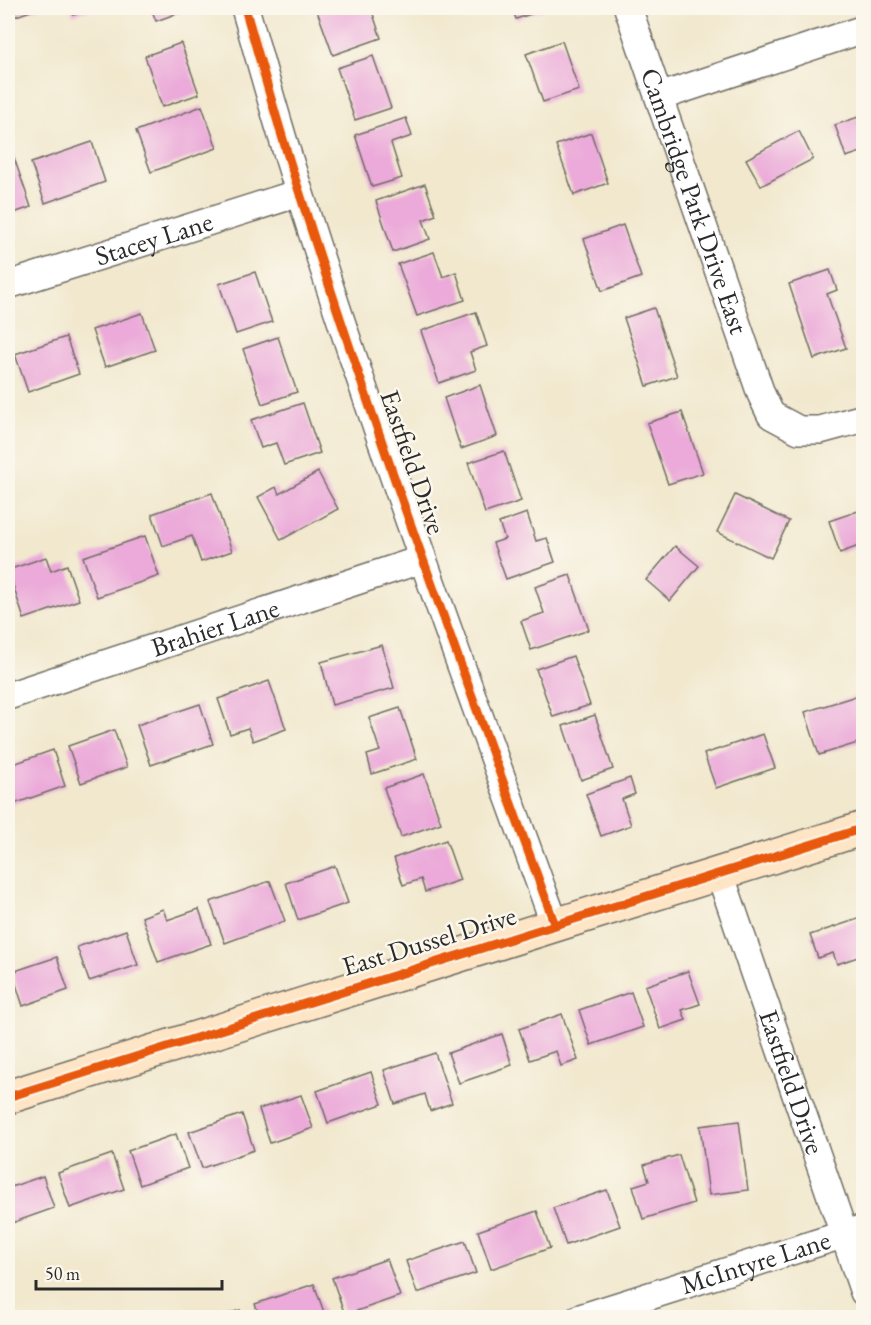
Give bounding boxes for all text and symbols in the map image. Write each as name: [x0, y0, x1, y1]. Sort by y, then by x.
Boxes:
street label: Cambridge Park Drive East: [633, 63, 757, 339]
street label: Stacey Lane: [91, 203, 217, 273]
street label: Eastfield Drive: [372, 385, 454, 539]
street label: Brahier Lane: [146, 590, 283, 665]
street label: East Dussel Drive: [338, 897, 520, 984]
street label: Eastfield Drive: [751, 1005, 833, 1159]
street label: McIntyre Lane: [676, 1222, 834, 1302]
scale bar: [36, 1253, 222, 1291]
text: 50 m: [45, 1262, 80, 1285]

